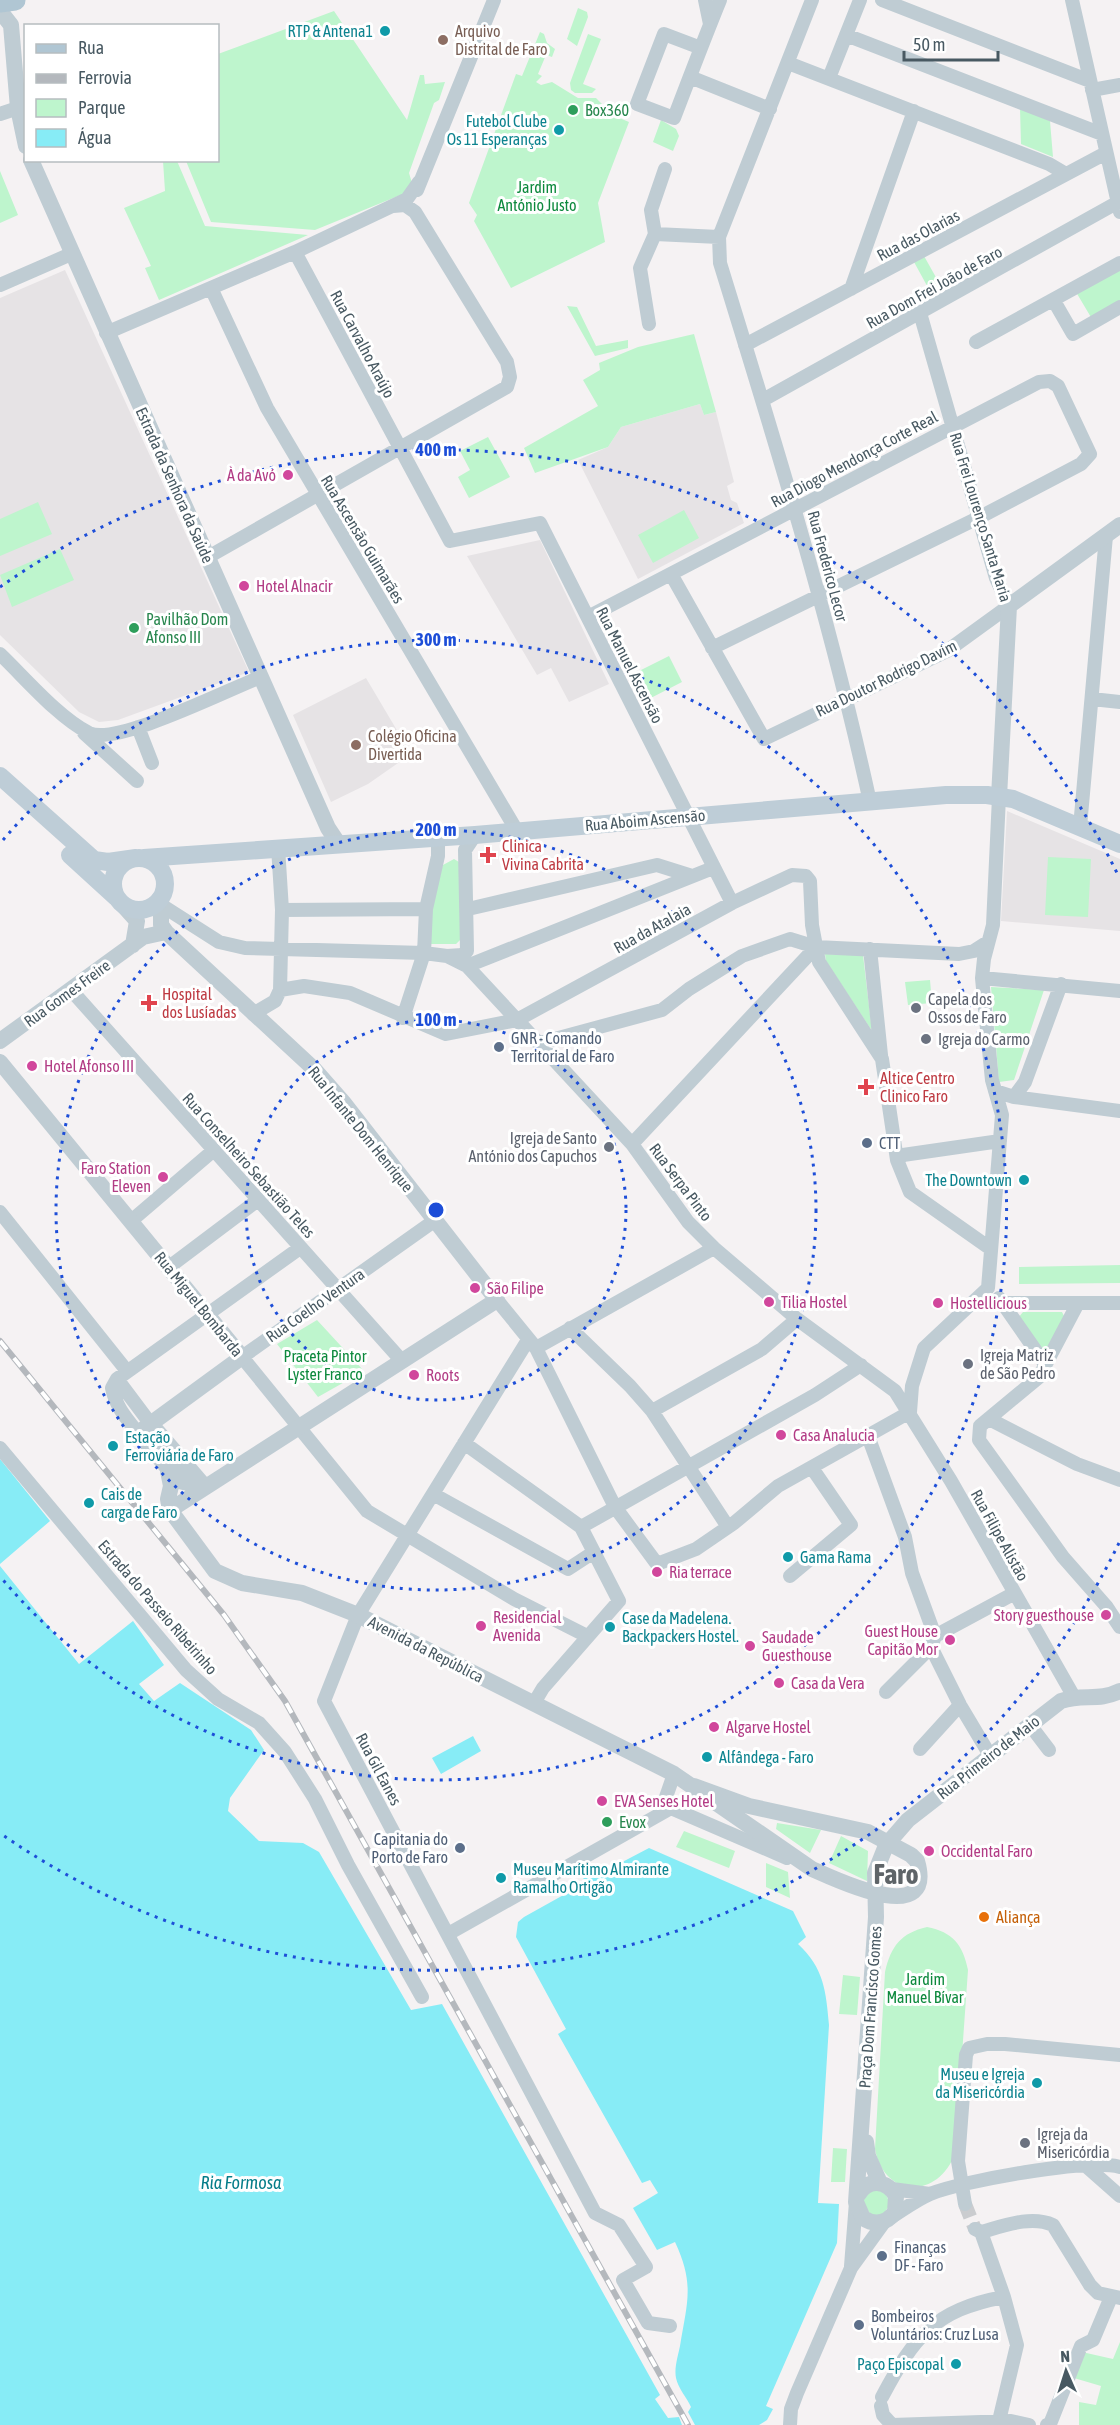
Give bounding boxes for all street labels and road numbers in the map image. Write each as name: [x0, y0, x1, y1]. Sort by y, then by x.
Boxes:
street label: Rua das Olarias: [874, 206, 963, 264]
street label: Rua Dom Frei João de Faro: [863, 242, 1005, 332]
street label: Rua Carvalho Araújo: [326, 287, 399, 401]
street label: Estrada da Senhora da Saúde: [133, 404, 217, 566]
street label: Rua Diogo Mendonça Corte Real: [768, 407, 942, 512]
street label: Rua Frei Lourenço Santa Maria: [946, 430, 1015, 604]
street label: Rua Ascensão Guimarães: [318, 472, 409, 607]
street label: Rua Frederico Lecor: [805, 509, 851, 624]
street label: Rua Manuel Ascensão: [593, 604, 667, 726]
street label: Rua Doutor Rodrigo Davim: [813, 636, 960, 721]
street label: Rua Aboim Ascensão: [584, 806, 706, 834]
street label: Rua da Atalaia: [610, 899, 694, 957]
street label: Rua Gomes Freire: [21, 956, 113, 1030]
street label: Rua Infante Dom Henrique: [304, 1063, 417, 1196]
street label: Rua Conselheiro Sebastião Teles: [179, 1089, 319, 1241]
street label: Rua Serpa Pinto: [645, 1140, 716, 1225]
street label: Rua Miguel Bombarda: [150, 1248, 247, 1361]
street label: Rua Coelho Ventura: [262, 1264, 368, 1346]
street label: Rua Filipe Alistão: [967, 1486, 1032, 1584]
street label: Estrada do Passeio Ribeirinho: [95, 1536, 221, 1678]
street label: Avenida da República: [365, 1612, 487, 1687]
street label: Rua Primeiro de Maio: [933, 1711, 1043, 1803]
street label: Rua Gil Eanes: [353, 1730, 406, 1808]
street label: Praça Dom Francisco Gomes: [855, 1925, 886, 2089]

